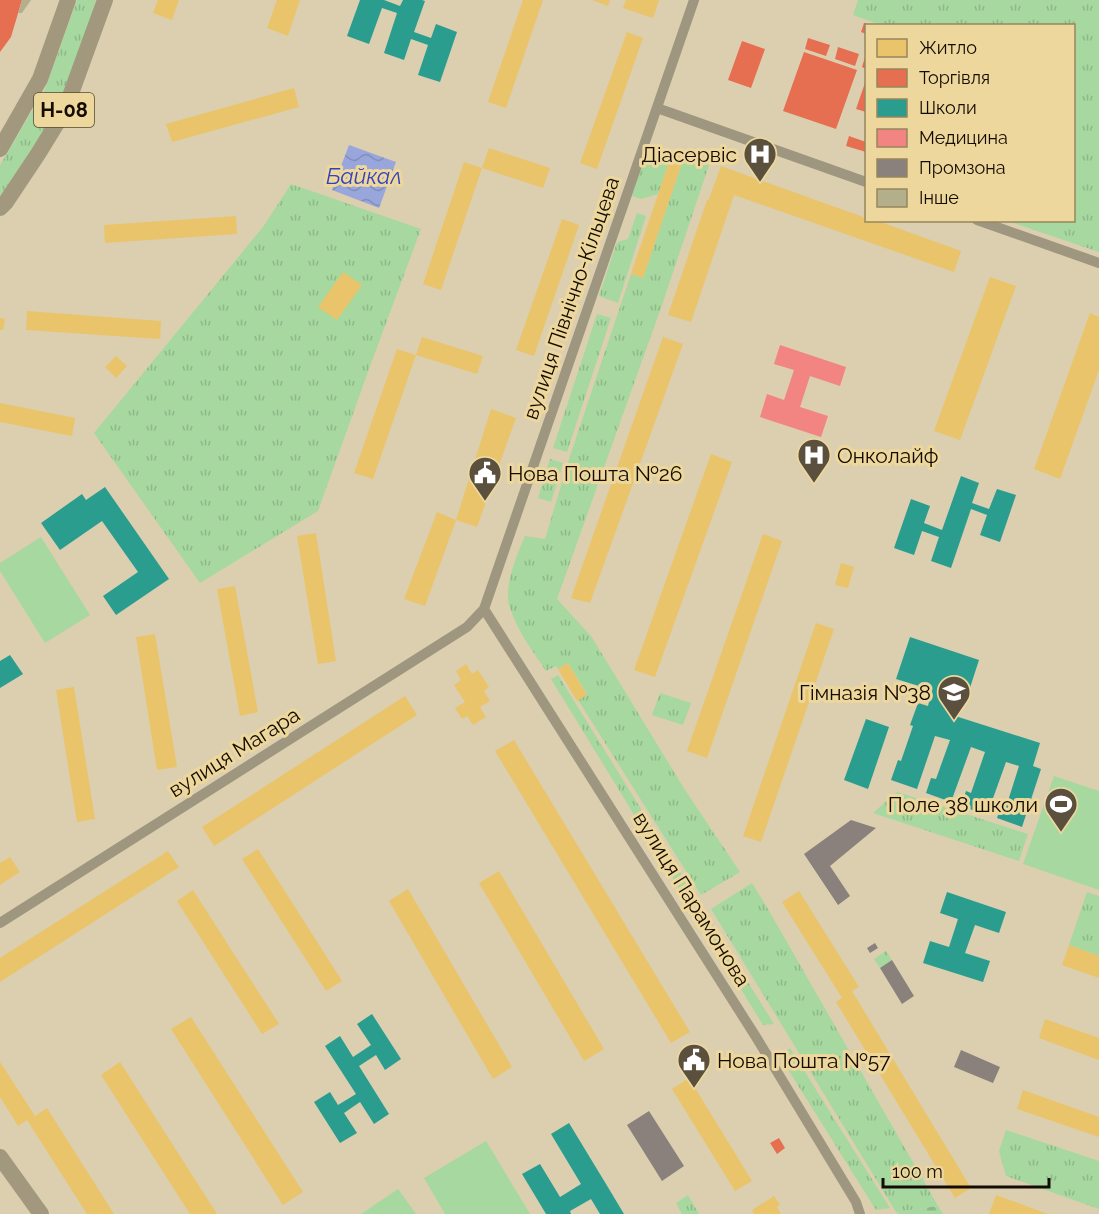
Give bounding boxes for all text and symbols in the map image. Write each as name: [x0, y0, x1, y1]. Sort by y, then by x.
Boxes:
legend: [865, 24, 1075, 222]
text: Житло: [919, 37, 977, 58]
text: Торгівля: [919, 67, 990, 88]
road number: Н-08: [34, 93, 94, 127]
text: Школи: [919, 97, 977, 118]
text: Медицина: [919, 127, 1008, 148]
hospital icon: Діасервіс: [742, 136, 778, 183]
place label: Діасервіс: [641, 142, 737, 167]
text: Промзона: [919, 157, 1006, 178]
water label: Байкал: [326, 163, 402, 189]
street label: вулиця Північно-Кільцева: [518, 173, 624, 423]
text: Інше: [919, 187, 959, 208]
hospital icon: Онколайф: [796, 437, 832, 484]
place label: Онколайф: [837, 443, 938, 468]
public building icon: Нова Пошта №26: [467, 455, 503, 502]
place label: Нова Пошта №26: [508, 461, 682, 486]
school or university icon: Гімназія №38: [936, 674, 972, 721]
place label: Гімназія №38: [799, 680, 931, 705]
street label: вулиця Магара: [164, 702, 304, 802]
sports icon: Поле 38 школи: [1043, 786, 1079, 833]
place label: Поле 38 школи: [888, 792, 1038, 817]
street label: вулиця Парамонова: [628, 807, 756, 991]
public building icon: Нова Пошта №57: [676, 1042, 712, 1089]
place label: Нова Пошта №57: [717, 1048, 891, 1073]
scale bar: [883, 1151, 1050, 1189]
text: 100 m: [892, 1161, 943, 1182]

